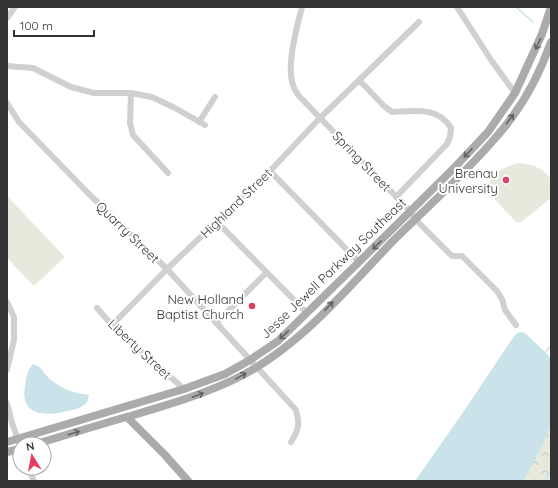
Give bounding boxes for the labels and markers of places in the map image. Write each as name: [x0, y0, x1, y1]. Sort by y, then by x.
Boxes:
place label: Brenau University: [439, 165, 498, 196]
marker: Brenau University: [501, 175, 511, 185]
place label: New Holland Baptist Church: [156, 291, 244, 322]
marker: New Holland Baptist Church: [247, 301, 257, 311]

